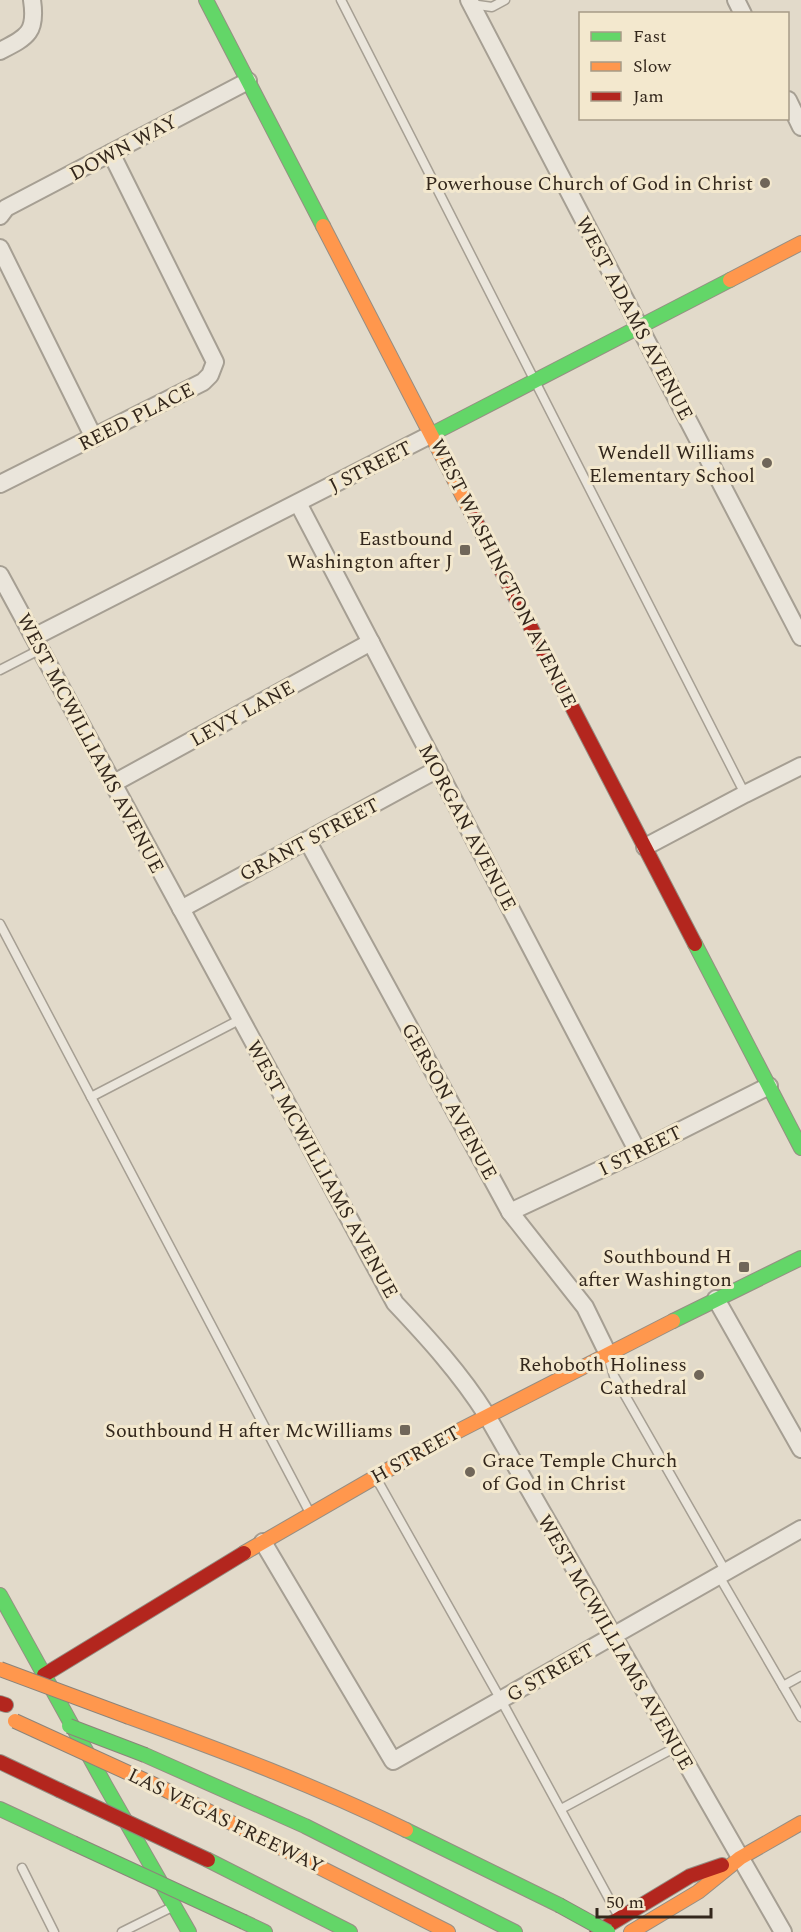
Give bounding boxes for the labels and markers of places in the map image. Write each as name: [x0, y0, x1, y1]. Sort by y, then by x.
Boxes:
place label: Powerhouse Church of God in Christ: [425, 169, 753, 199]
marker: Powerhouse Church of God in Christ: [758, 176, 772, 190]
place label: Wendell Williams Elementary School: [589, 438, 755, 491]
marker: Wendell Williams Elementary School: [760, 456, 774, 470]
place label: Eastbound Washington after J: [287, 524, 453, 577]
marker: Eastbound Washington after J: [458, 543, 472, 557]
place label: Southbound H after Washington: [578, 1242, 732, 1295]
marker: Southbound H after Washington: [737, 1260, 751, 1274]
place label: Rehoboth Holiness Cathedral: [518, 1350, 687, 1403]
marker: Rehoboth Holiness Cathedral: [692, 1368, 706, 1382]
place label: Southbound H after McWilliams: [105, 1416, 393, 1446]
marker: Southbound H after McWilliams: [398, 1423, 412, 1437]
place label: Grace Temple Church of God in Christ: [482, 1446, 677, 1499]
marker: Grace Temple Church of God in Christ: [463, 1465, 477, 1479]

